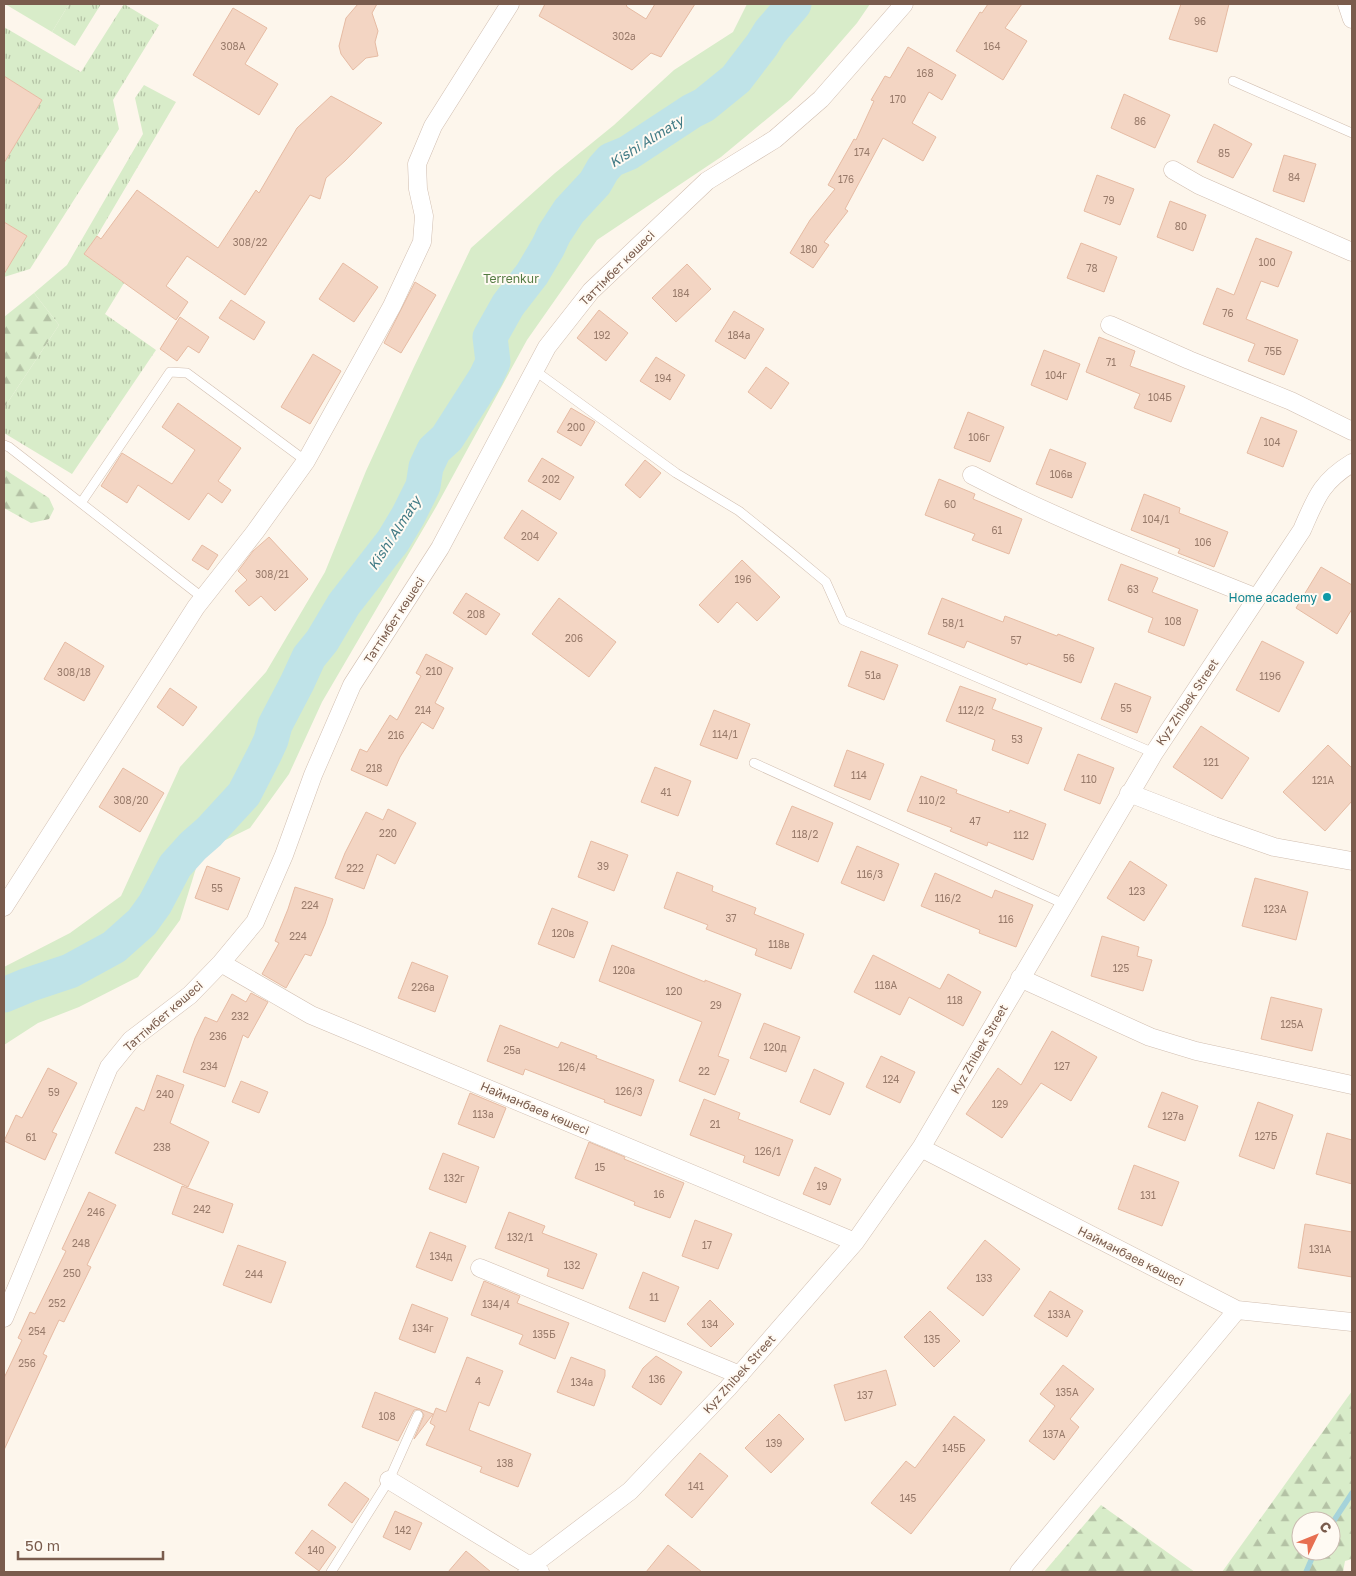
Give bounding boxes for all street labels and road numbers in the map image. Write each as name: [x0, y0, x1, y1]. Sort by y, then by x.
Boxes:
street label: Таттімбет көшесі: [576, 227, 658, 309]
street label: Таттімбет көшесі: [360, 574, 428, 666]
street label: Kyz Zhibek Street: [1153, 656, 1222, 748]
street label: Таттімбет көшесі: [120, 977, 206, 1055]
street label: Kyz Zhibek Street: [947, 1001, 1011, 1097]
street label: Найманбаев көшесі: [478, 1078, 592, 1138]
street label: Найманбаев көшесі: [1076, 1223, 1186, 1289]
street label: Kyz Zhibek Street: [700, 1331, 779, 1417]

